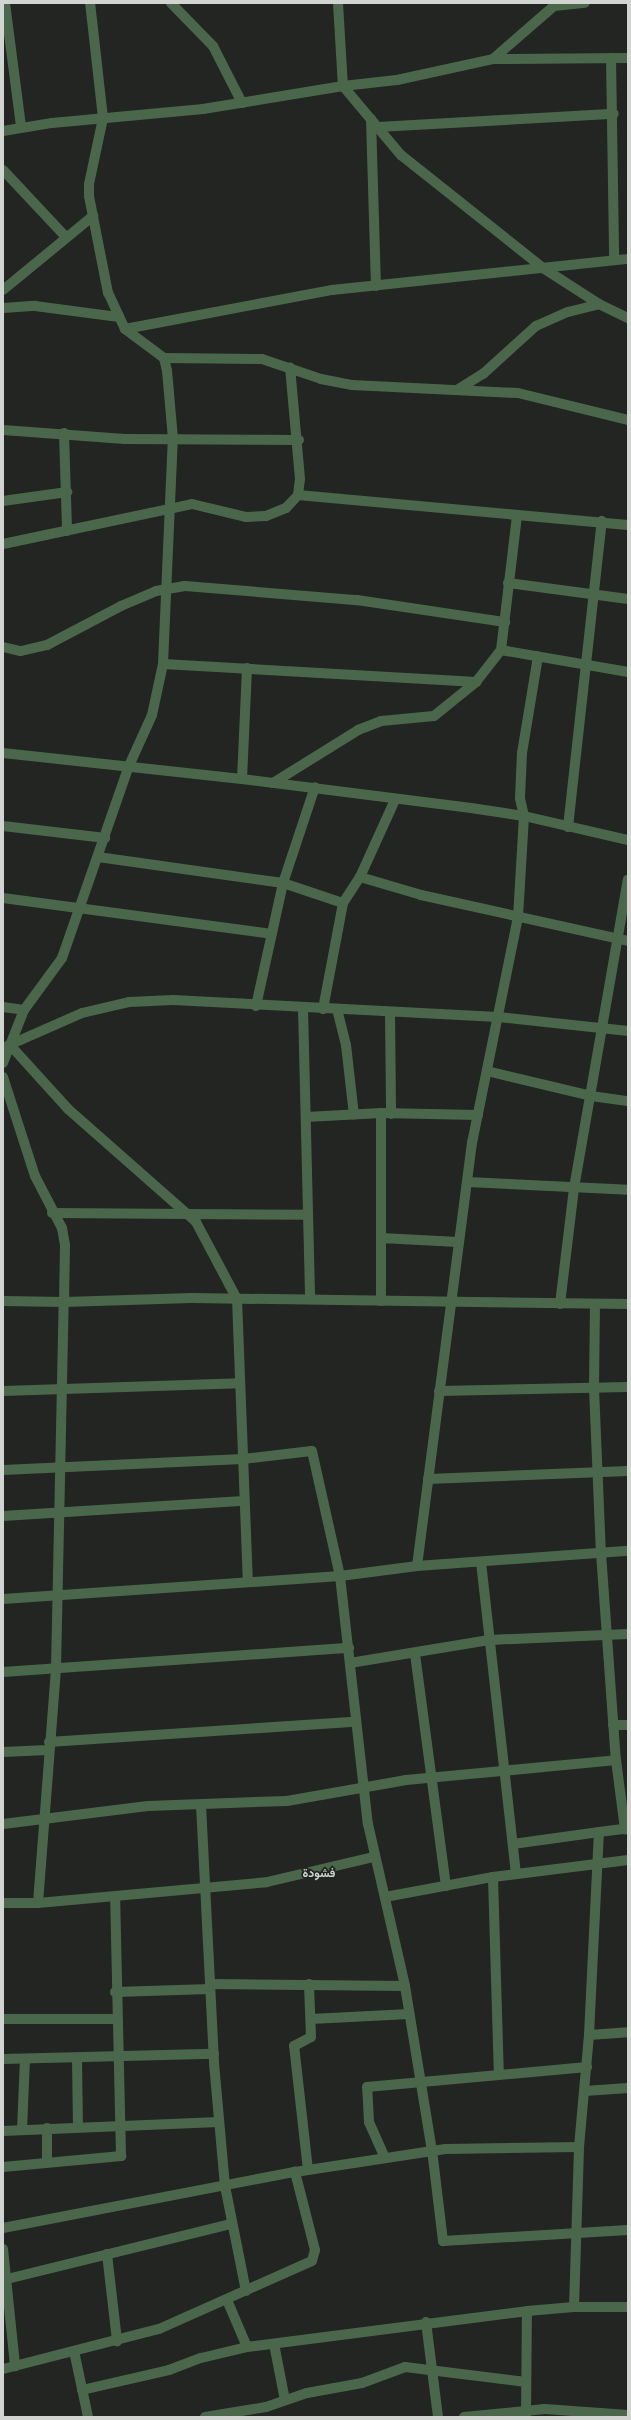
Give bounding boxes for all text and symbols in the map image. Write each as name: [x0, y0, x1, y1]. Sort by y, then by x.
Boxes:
district label: فشودة: [303, 1867, 335, 1881]

